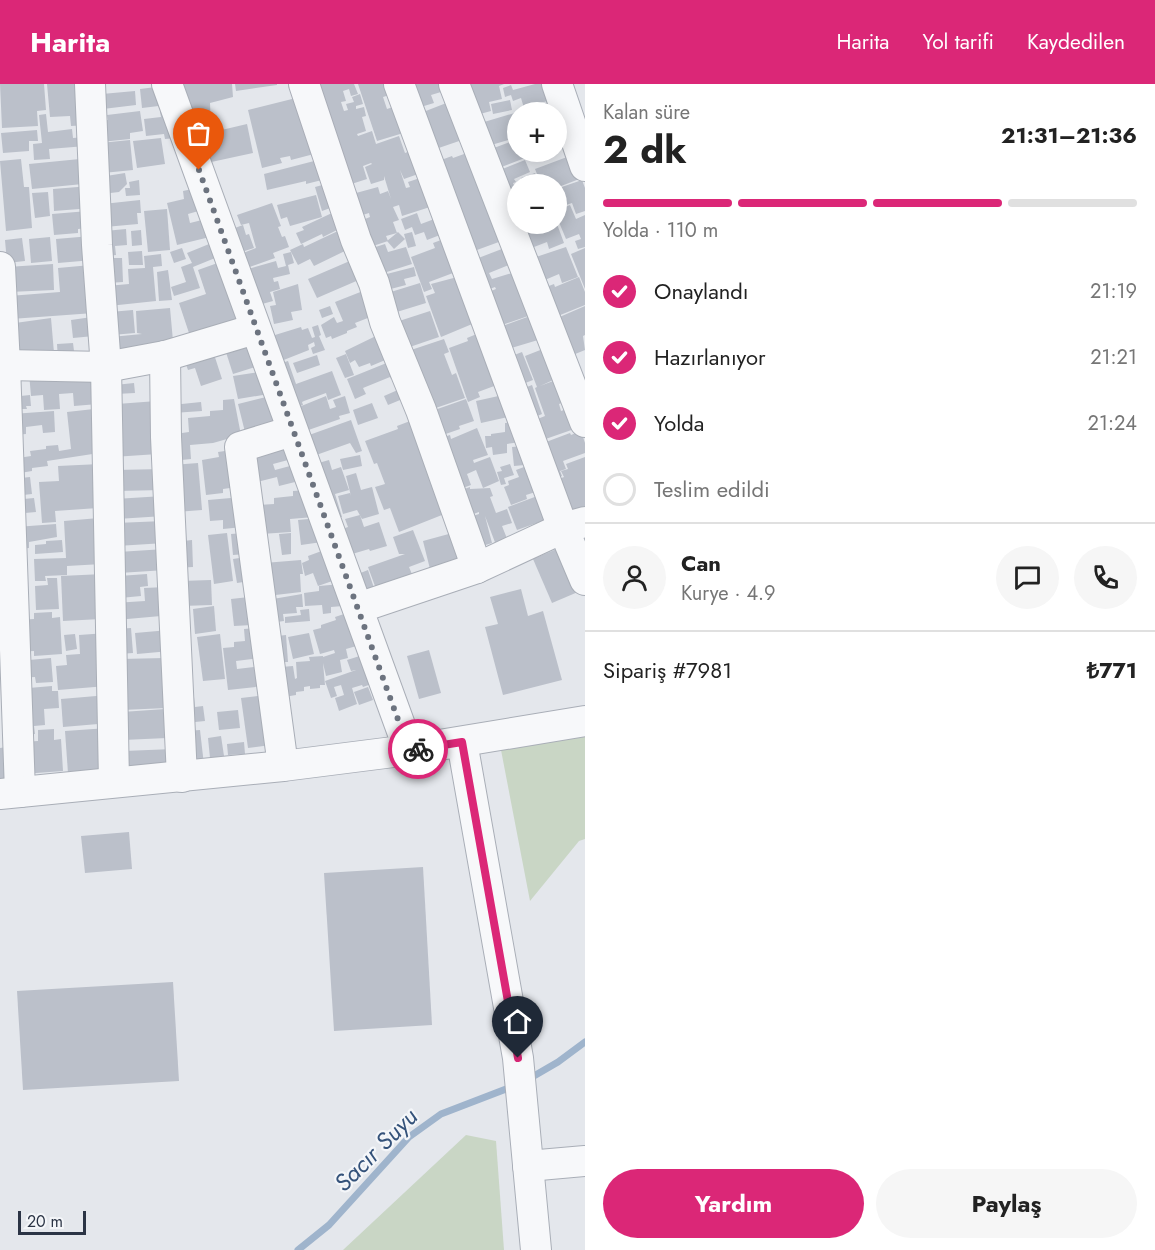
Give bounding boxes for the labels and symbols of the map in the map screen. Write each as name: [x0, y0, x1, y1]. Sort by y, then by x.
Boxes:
pin: [173, 108, 224, 170]
courier: [388, 719, 448, 779]
pin: [492, 996, 543, 1058]
water label: Sacır Suyu: [326, 1100, 425, 1199]
scale bar: [18, 1208, 86, 1236]

